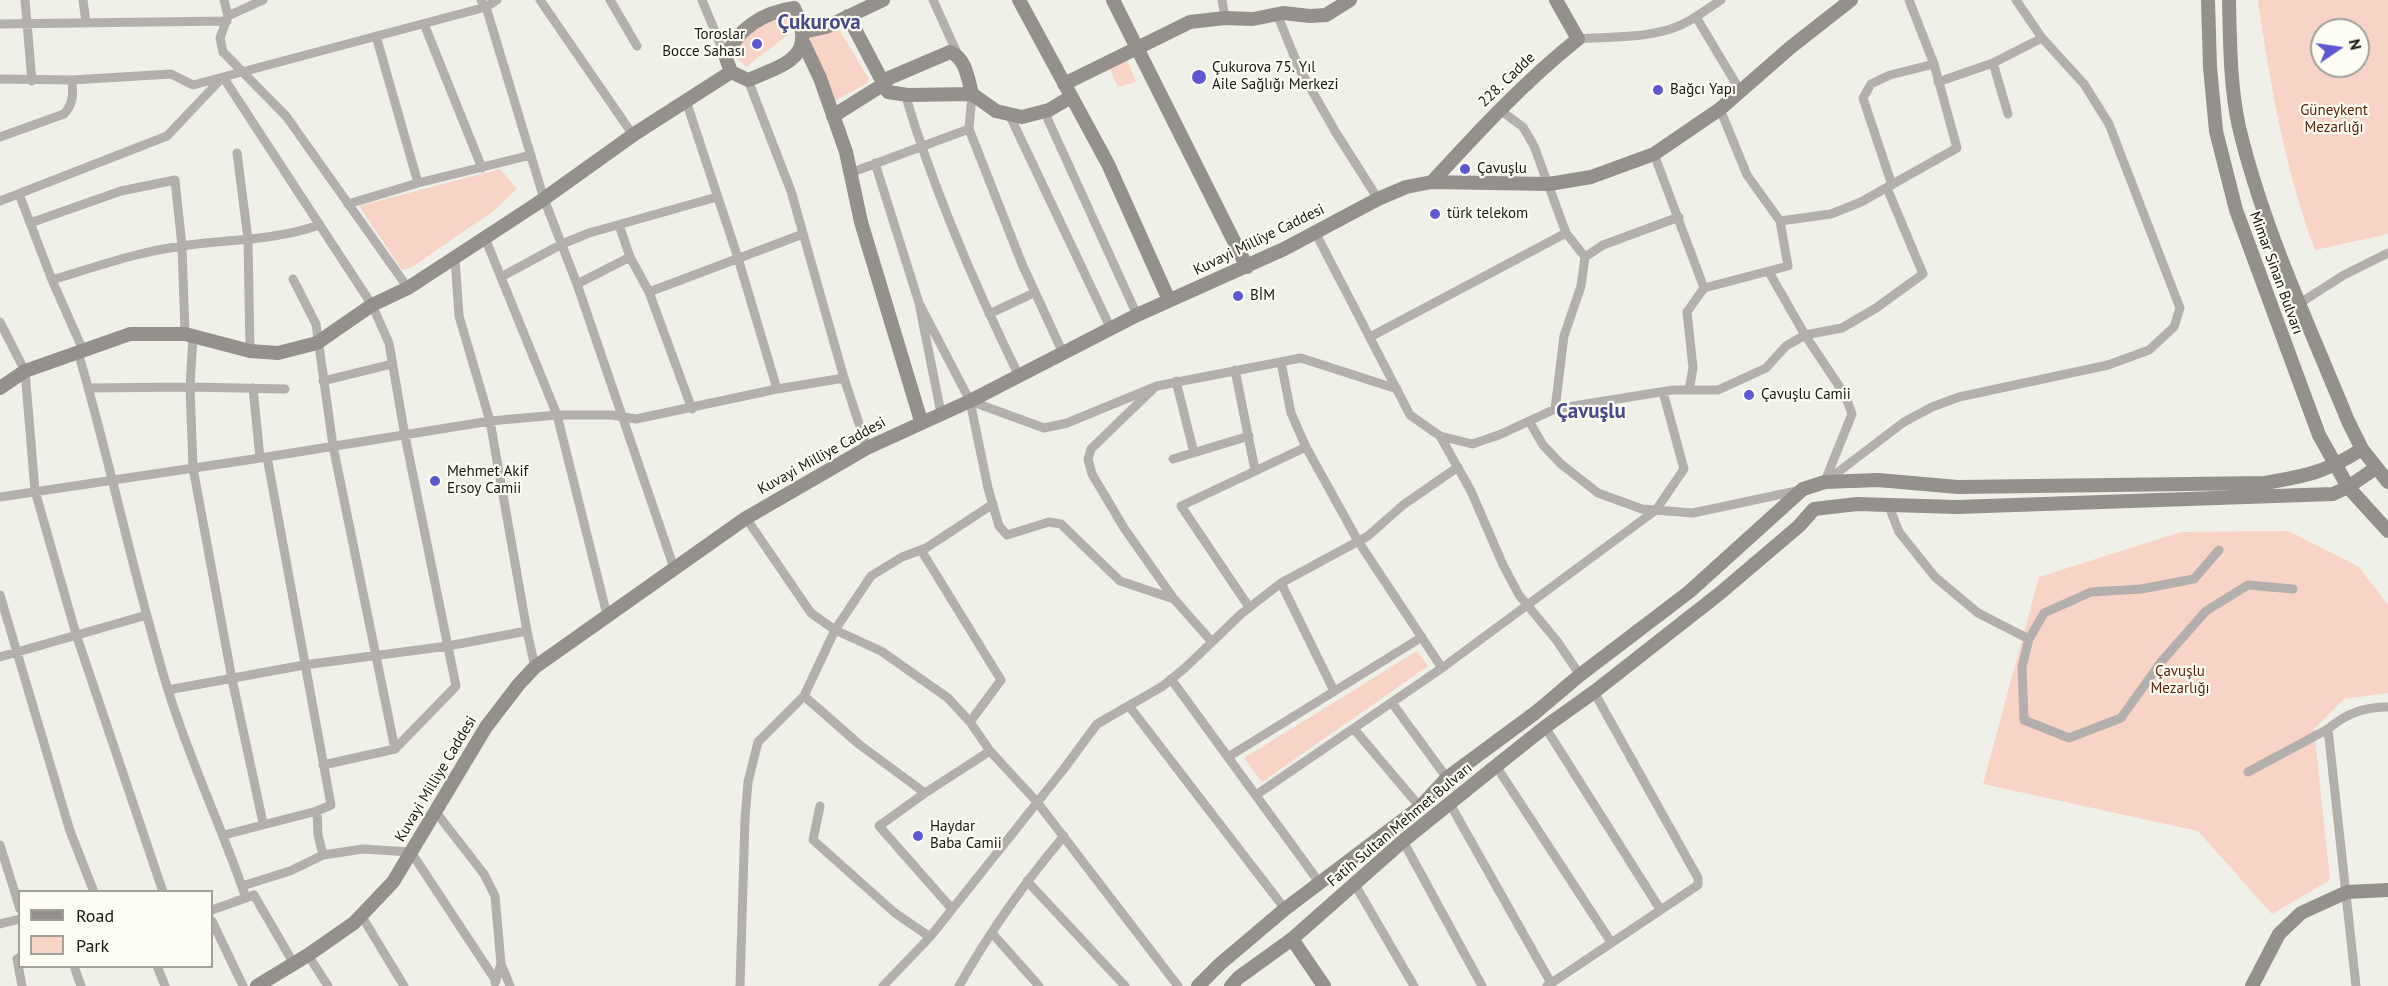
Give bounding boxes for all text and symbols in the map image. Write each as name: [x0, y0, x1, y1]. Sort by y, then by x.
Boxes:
district label: Çukurova: [777, 10, 861, 36]
north arrow: [2310, 18, 2370, 78]
place label: Toroslar Bocce Sahası: [662, 26, 745, 61]
marker: Toroslar Bocce Sahası: [750, 37, 764, 51]
text: N: [2345, 37, 2367, 52]
street label: 228. Cadde: [1475, 49, 1539, 111]
place label: Çukurova 75. Yıl Aile Sağlığı Merkezi: [1212, 59, 1339, 94]
marker: Çukurova 75. Yıl Aile Sağlığı Merkezi: [1190, 68, 1208, 86]
place label: Bağcı Yapı: [1670, 81, 1736, 99]
marker: Bağcı Yapı: [1651, 83, 1665, 97]
park label: Güneykent Mezarlığı: [2300, 102, 2368, 137]
place label: Çavuşlu: [1477, 160, 1527, 178]
marker: Çavuşlu: [1458, 162, 1472, 176]
street label: Kuvayi Milliye Caddesi: [1191, 200, 1327, 280]
place label: türk telekom: [1447, 205, 1528, 223]
marker: türk telekom: [1428, 207, 1442, 221]
street label: Mimar Sinan Bulvarı: [2245, 209, 2307, 337]
place label: BİM: [1250, 287, 1275, 305]
marker: BİM: [1231, 289, 1245, 303]
place label: Çavuşlu Camii: [1761, 386, 1851, 404]
marker: Çavuşlu Camii: [1742, 388, 1756, 402]
district label: Çavuşlu: [1556, 399, 1626, 425]
street label: Kuvayi Milliye Caddesi: [755, 413, 889, 499]
place label: Mehmet Akif Ersoy Camii: [447, 463, 528, 498]
marker: Mehmet Akif Ersoy Camii: [428, 474, 442, 488]
park label: Çavuşlu Mezarlığı: [2150, 663, 2210, 698]
street label: Kuvayi Milliye Caddesi: [391, 713, 481, 845]
street label: Fatih Sultan Mehmet Bulvarı: [1324, 759, 1476, 891]
place label: Haydar Baba Camii: [930, 818, 1002, 853]
marker: Haydar Baba Camii: [911, 829, 925, 843]
legend: [18, 890, 213, 968]
text: Road: [76, 904, 114, 927]
text: Park: [76, 934, 109, 957]

